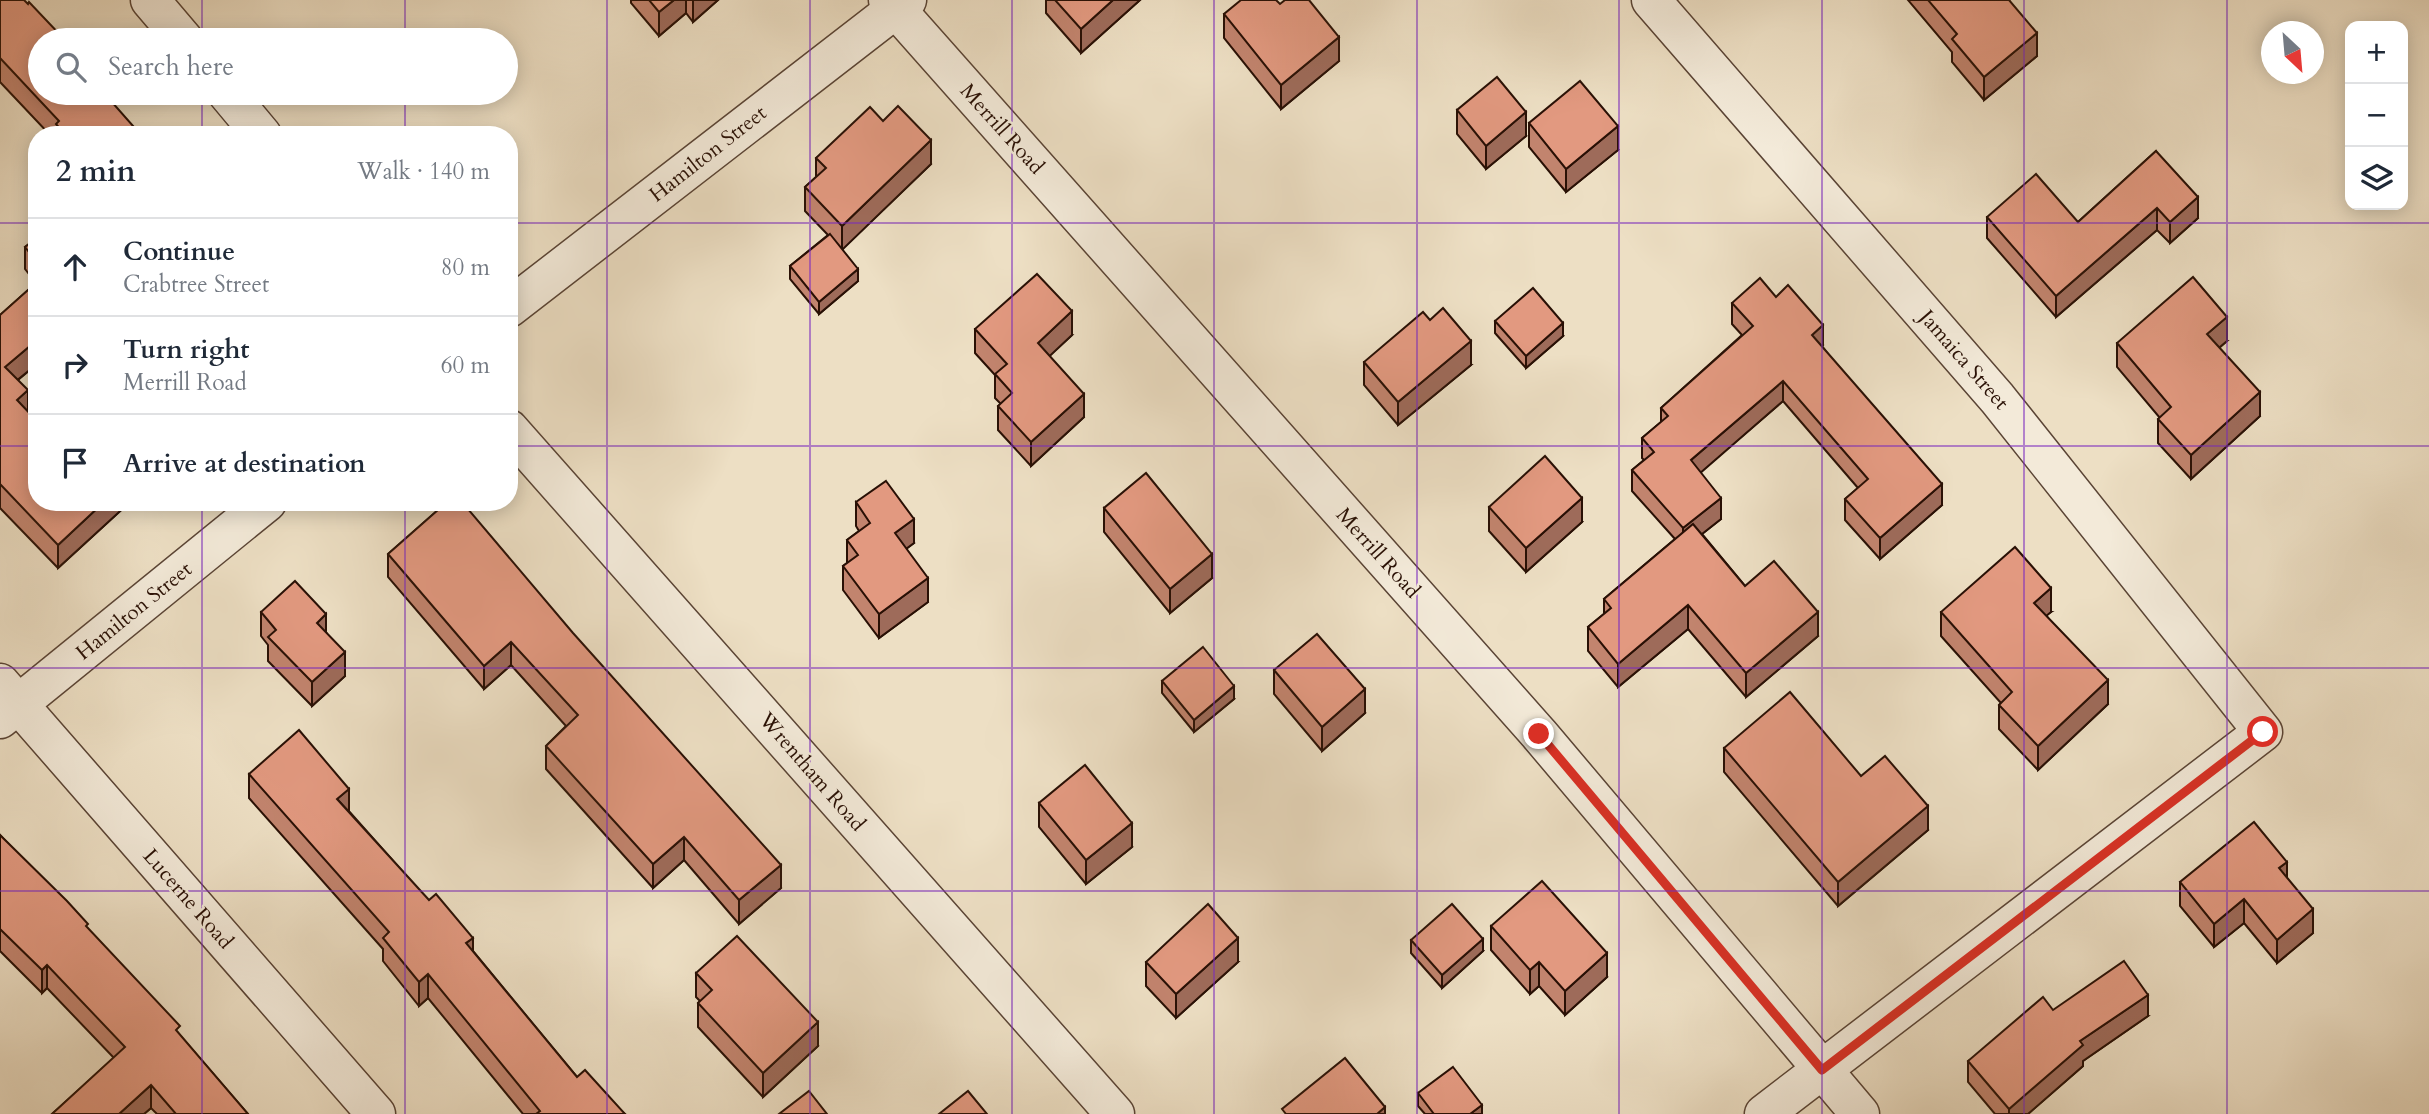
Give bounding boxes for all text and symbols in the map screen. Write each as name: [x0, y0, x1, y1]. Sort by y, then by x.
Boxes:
north arrow: [2261, 21, 2324, 84]
map controls: [2345, 21, 2408, 210]
button: +: [2345, 21, 2408, 84]
search box: [28, 28, 518, 105]
icon: search: [52, 48, 90, 86]
text: Search here: [108, 49, 234, 84]
street label: Merrill Road: [953, 77, 1051, 181]
button: −: [2345, 84, 2408, 147]
street label: Hamilton Street: [643, 99, 773, 209]
button: layers: [2345, 147, 2408, 210]
text: 2 min: [56, 151, 136, 192]
text: Walk · 140 m: [357, 156, 490, 187]
text: Continue: [123, 234, 235, 269]
icon: ahead: [56, 248, 94, 286]
text: 80 m: [441, 252, 490, 283]
text: Crabtree Street: [123, 269, 269, 300]
street label: Jamaica Street: [1911, 302, 2016, 416]
text: Turn right: [123, 332, 250, 367]
icon: right: [56, 346, 94, 384]
text: 60 m: [441, 350, 490, 381]
text: Merrill Road: [123, 367, 247, 398]
icon: arrive: [56, 444, 94, 482]
text: Arrive at destination: [123, 446, 366, 481]
street label: Merrill Road: [1329, 501, 1427, 605]
street label: Hamilton Street: [70, 555, 198, 667]
street label: Wrentham Road: [751, 705, 872, 838]
route start: [2247, 716, 2278, 747]
route end: [1523, 718, 1554, 749]
street label: Lucerne Road: [136, 843, 240, 955]

